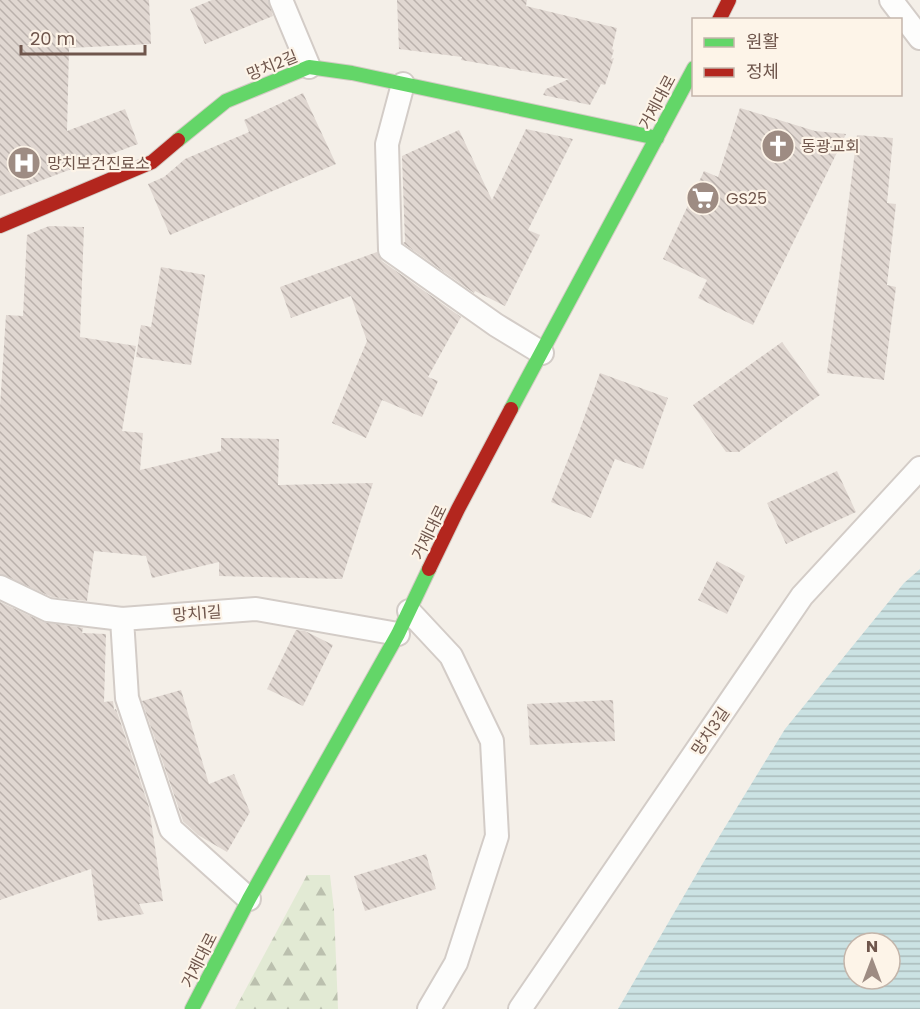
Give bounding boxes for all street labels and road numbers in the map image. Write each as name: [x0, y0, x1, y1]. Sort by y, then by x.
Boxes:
street label: 망치2길: [243, 45, 301, 86]
street label: 거제대로: [633, 71, 682, 134]
street label: 거제대로: [406, 500, 453, 564]
street label: 망치1길: [172, 600, 222, 627]
street label: 망치3길: [686, 703, 735, 760]
street label: 거제대로: [176, 929, 223, 992]

